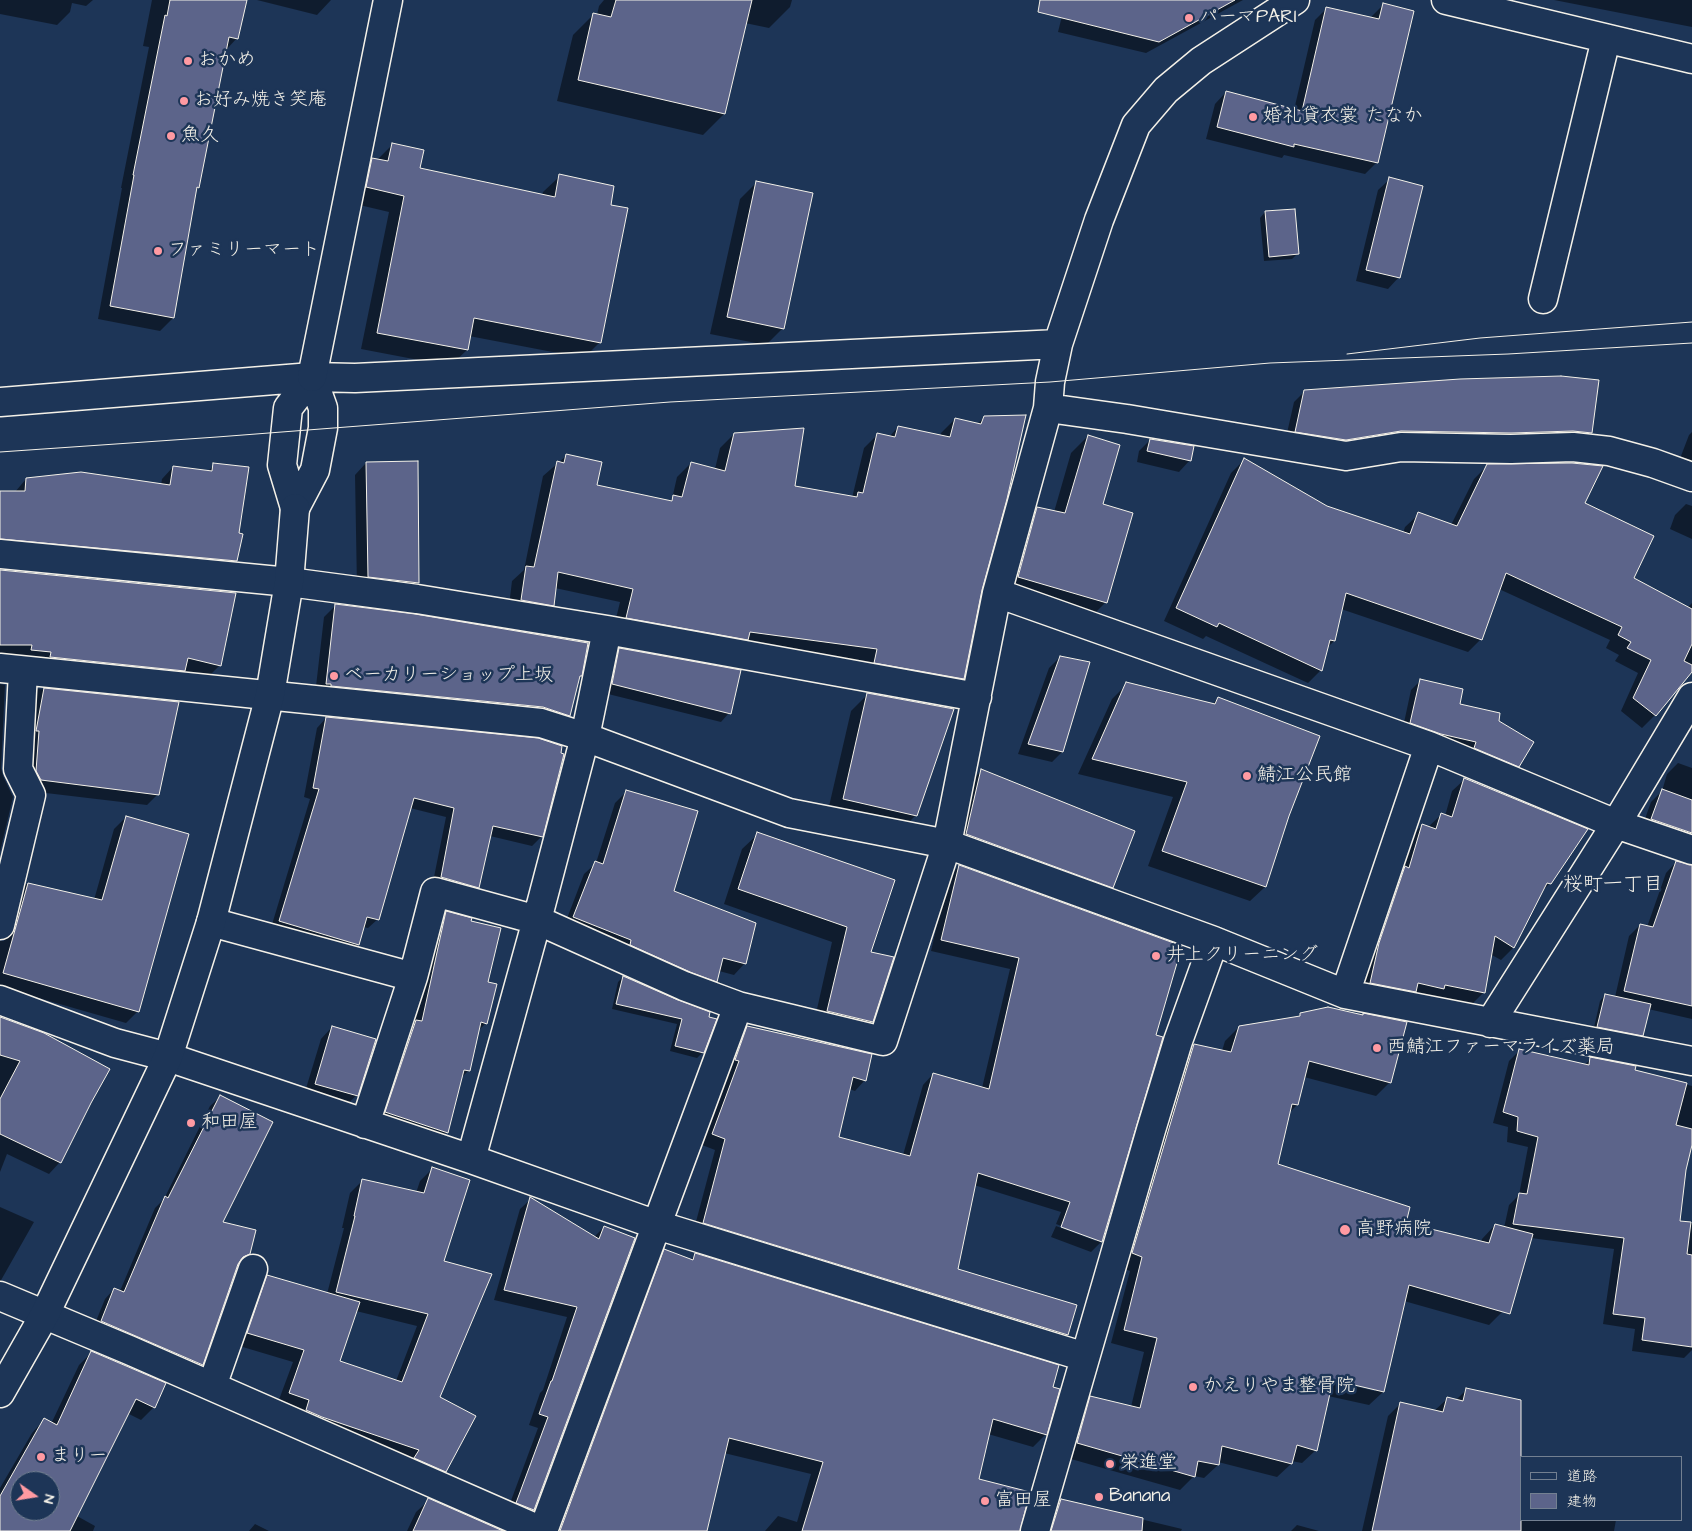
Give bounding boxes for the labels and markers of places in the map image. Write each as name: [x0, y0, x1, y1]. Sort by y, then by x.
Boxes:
place label: パーマPARI: [1199, 7, 1297, 29]
marker: パーマPARI: [1183, 12, 1195, 24]
place label: おかめ: [198, 50, 255, 72]
marker: おかめ: [182, 55, 194, 67]
place label: お好み焼き笑庵: [194, 90, 327, 112]
marker: お好み焼き笑庵: [178, 95, 190, 107]
place label: 婚礼貸衣裳 たなか: [1263, 106, 1423, 128]
marker: 婚礼貸衣裳 たなか: [1247, 111, 1259, 123]
place label: 魚久: [181, 125, 219, 147]
marker: 魚久: [165, 130, 177, 142]
place label: ファミリーマート: [168, 240, 320, 262]
marker: ファミリーマート: [152, 245, 164, 257]
place label: ベーカリーショップ上坂: [344, 665, 553, 687]
marker: ベーカリーショップ上坂: [328, 670, 340, 682]
place label: 鯖江公民館: [1257, 765, 1352, 787]
marker: 鯖江公民館: [1241, 770, 1253, 782]
place label: 井上クリーニング: [1166, 945, 1318, 967]
marker: 井上クリーニング: [1150, 950, 1162, 962]
place label: 西鯖江ファーマライズ薬局: [1387, 1037, 1615, 1059]
marker: 西鯖江ファーマライズ薬局: [1371, 1042, 1383, 1054]
place label: 和田屋: [201, 1112, 258, 1134]
marker: 和田屋: [185, 1117, 197, 1129]
place label: 高野病院: [1356, 1219, 1432, 1241]
marker: 高野病院: [1338, 1223, 1352, 1237]
place label: かえりやま整骨院: [1203, 1376, 1355, 1398]
marker: かえりやま整骨院: [1187, 1381, 1199, 1393]
place label: まりー: [51, 1446, 107, 1468]
marker: まりー: [35, 1451, 47, 1463]
place label: 栄進堂: [1120, 1453, 1177, 1475]
marker: 栄進堂: [1104, 1458, 1116, 1470]
place label: Banana: [1109, 1486, 1171, 1508]
place label: 富田屋: [995, 1490, 1052, 1512]
marker: Banana: [1093, 1491, 1105, 1503]
marker: 富田屋: [979, 1495, 991, 1507]

